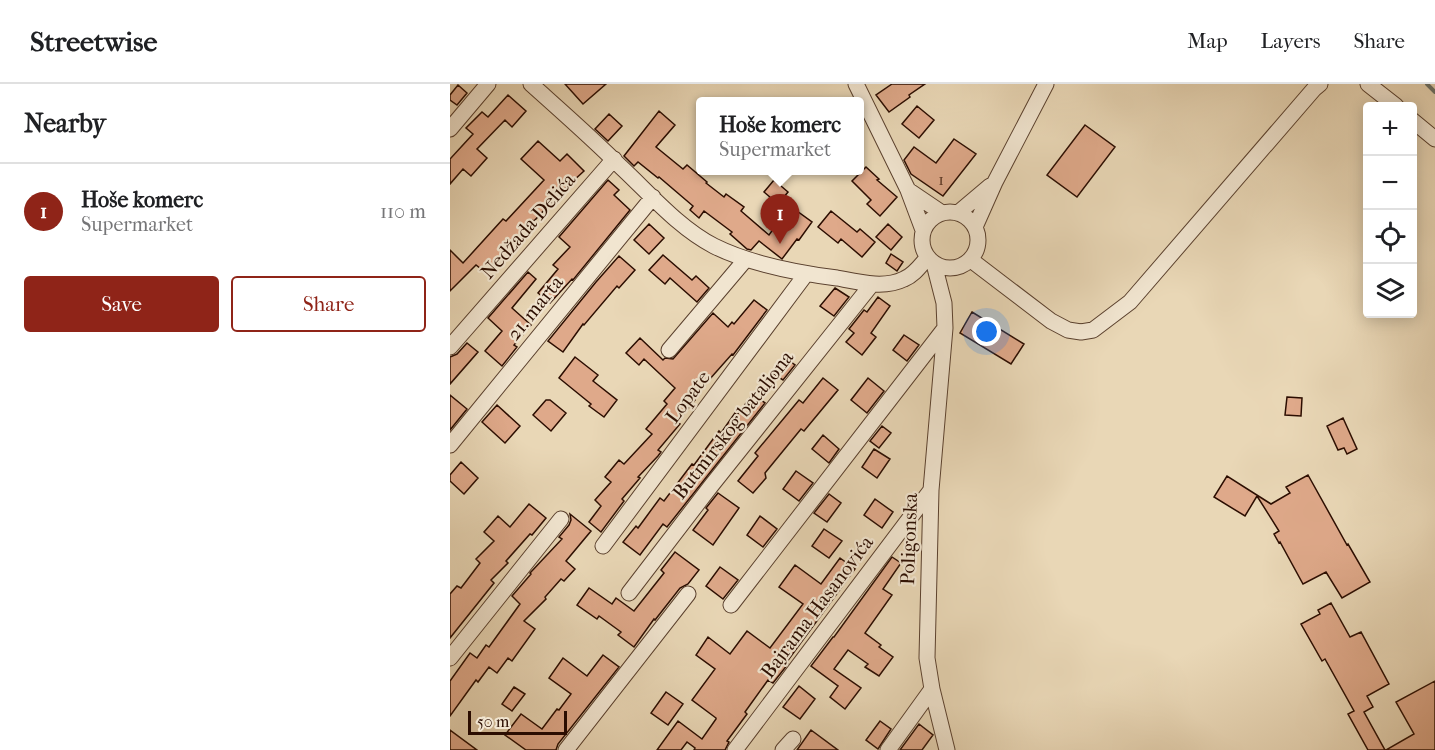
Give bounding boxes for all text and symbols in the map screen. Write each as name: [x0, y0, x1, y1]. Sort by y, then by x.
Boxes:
text: Streetwise: [30, 25, 157, 58]
text: Map: [1187, 29, 1228, 53]
text: Layers: [1261, 29, 1320, 53]
text: Share: [1353, 29, 1405, 53]
popup: [696, 97, 864, 175]
map controls: [1363, 102, 1417, 318]
button: +: [1363, 102, 1417, 156]
text: Nearby: [24, 108, 106, 139]
text: Hoše komerc: [719, 112, 841, 138]
text: Supermarket: [719, 138, 831, 161]
button: −: [1363, 156, 1417, 210]
street label: Nedžada Delića: [476, 168, 581, 284]
house number: 1: [938, 170, 944, 189]
text: Hoše komerc: [81, 187, 203, 213]
pin: 1: [760, 194, 800, 244]
text: 1: [40, 200, 47, 223]
text: 110 m: [380, 200, 426, 223]
button: locate: [1363, 210, 1417, 264]
text: Supermarket: [81, 213, 193, 236]
button: layers: [1363, 264, 1417, 318]
street label: 21. marta: [502, 270, 568, 345]
button: Save: [24, 276, 219, 332]
button: Share: [231, 276, 426, 332]
your location: [972, 317, 1001, 346]
street label: Butmirskog bataljona: [668, 345, 799, 504]
street label: Lopate: [661, 366, 715, 428]
street label: Poligonska: [896, 492, 922, 585]
street label: Bajrama Hasanovića: [756, 531, 878, 683]
scale bar: [468, 708, 567, 736]
text: 50 m: [477, 712, 509, 731]

